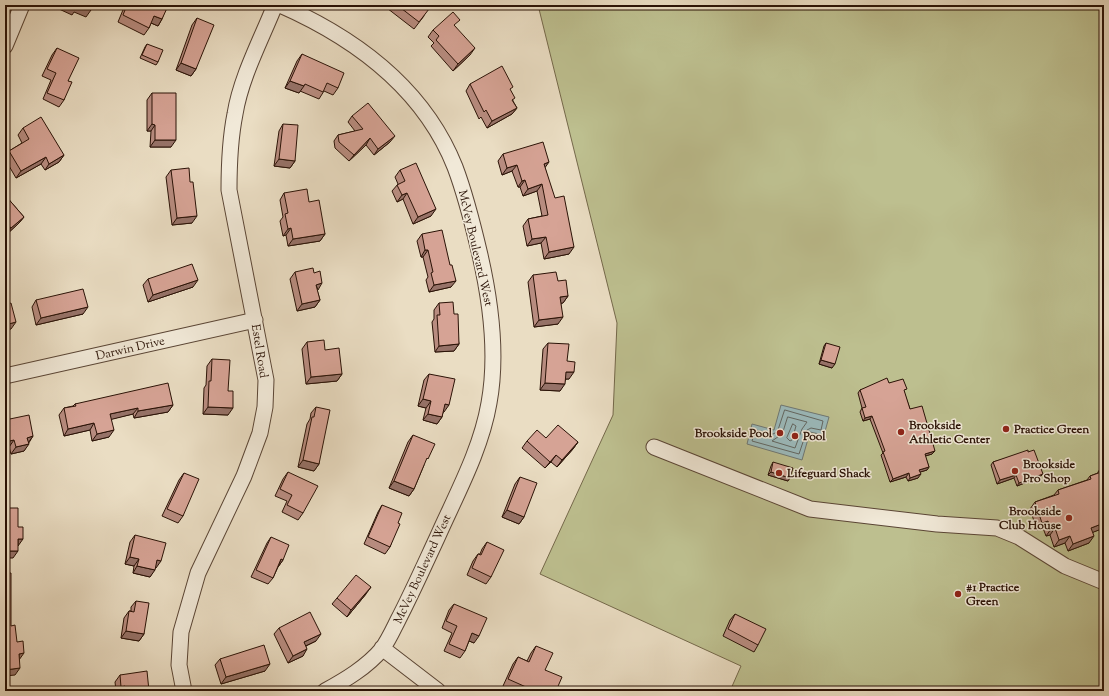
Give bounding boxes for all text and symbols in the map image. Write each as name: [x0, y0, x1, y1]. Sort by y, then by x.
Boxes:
street label: McVey Boulevard West: [453, 188, 497, 308]
street label: Estel Road: [246, 323, 272, 380]
street label: Darwin Drive: [94, 332, 167, 366]
place label: Brookside Athletic Center: [908, 417, 991, 449]
place label: Practice Green: [1013, 421, 1090, 439]
marker: Practice Green: [1001, 424, 1011, 434]
place label: Brookside Pool: [694, 425, 773, 443]
marker: Brookside Athletic Center: [896, 427, 906, 437]
marker: Brookside Pool: [775, 428, 785, 438]
place label: Pool: [802, 428, 826, 446]
marker: Pool: [790, 431, 800, 441]
place label: Brookside Pro Shop: [1022, 456, 1075, 488]
place label: Lifeguard Shack: [786, 465, 871, 483]
marker: Brookside Pro Shop: [1010, 466, 1020, 476]
marker: Lifeguard Shack: [774, 468, 784, 478]
place label: Brookside Club House: [999, 503, 1061, 535]
street label: McVey Boulevard West: [390, 512, 456, 627]
marker: Brookside Club House: [1064, 513, 1074, 523]
place label: #1 Practice Green: [966, 579, 1020, 611]
marker: #1 Practice Green: [953, 589, 963, 599]

